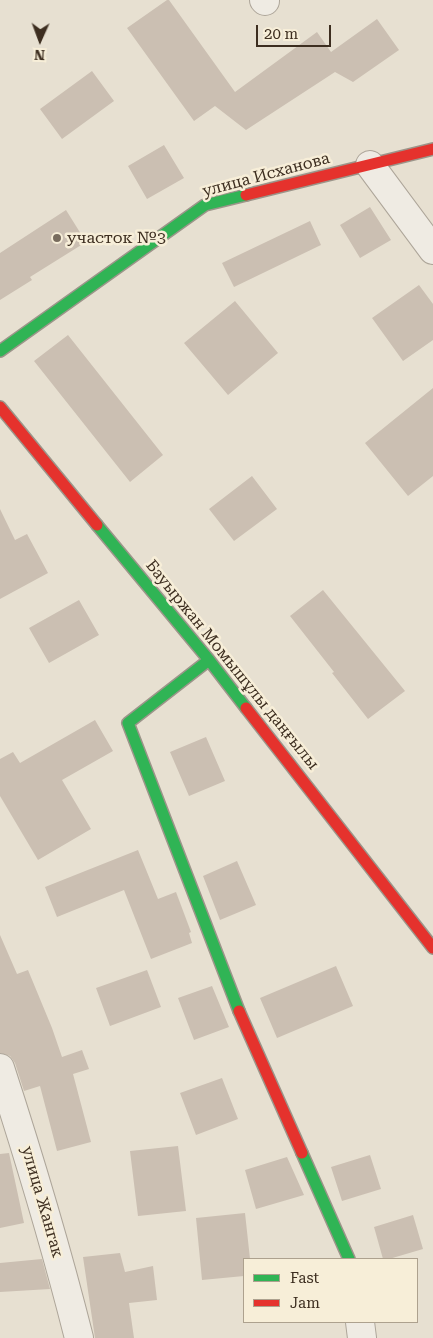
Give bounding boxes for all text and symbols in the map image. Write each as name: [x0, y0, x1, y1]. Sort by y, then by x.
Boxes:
north arrow: [15, 15, 65, 65]
scale bar: [258, 15, 333, 47]
text: 20 m: [264, 25, 298, 43]
text: N: [34, 47, 45, 63]
street label: улица Исханова: [200, 149, 332, 201]
place label: участок №3: [67, 228, 166, 248]
marker: участок №3: [51, 232, 63, 244]
street label: Бауыржан Момышұлы даңғылы: [141, 556, 323, 774]
street label: улица Жангак: [17, 1144, 67, 1260]
legend: [243, 1258, 418, 1323]
text: Fast: [290, 1269, 319, 1287]
text: Jam: [290, 1294, 320, 1312]

